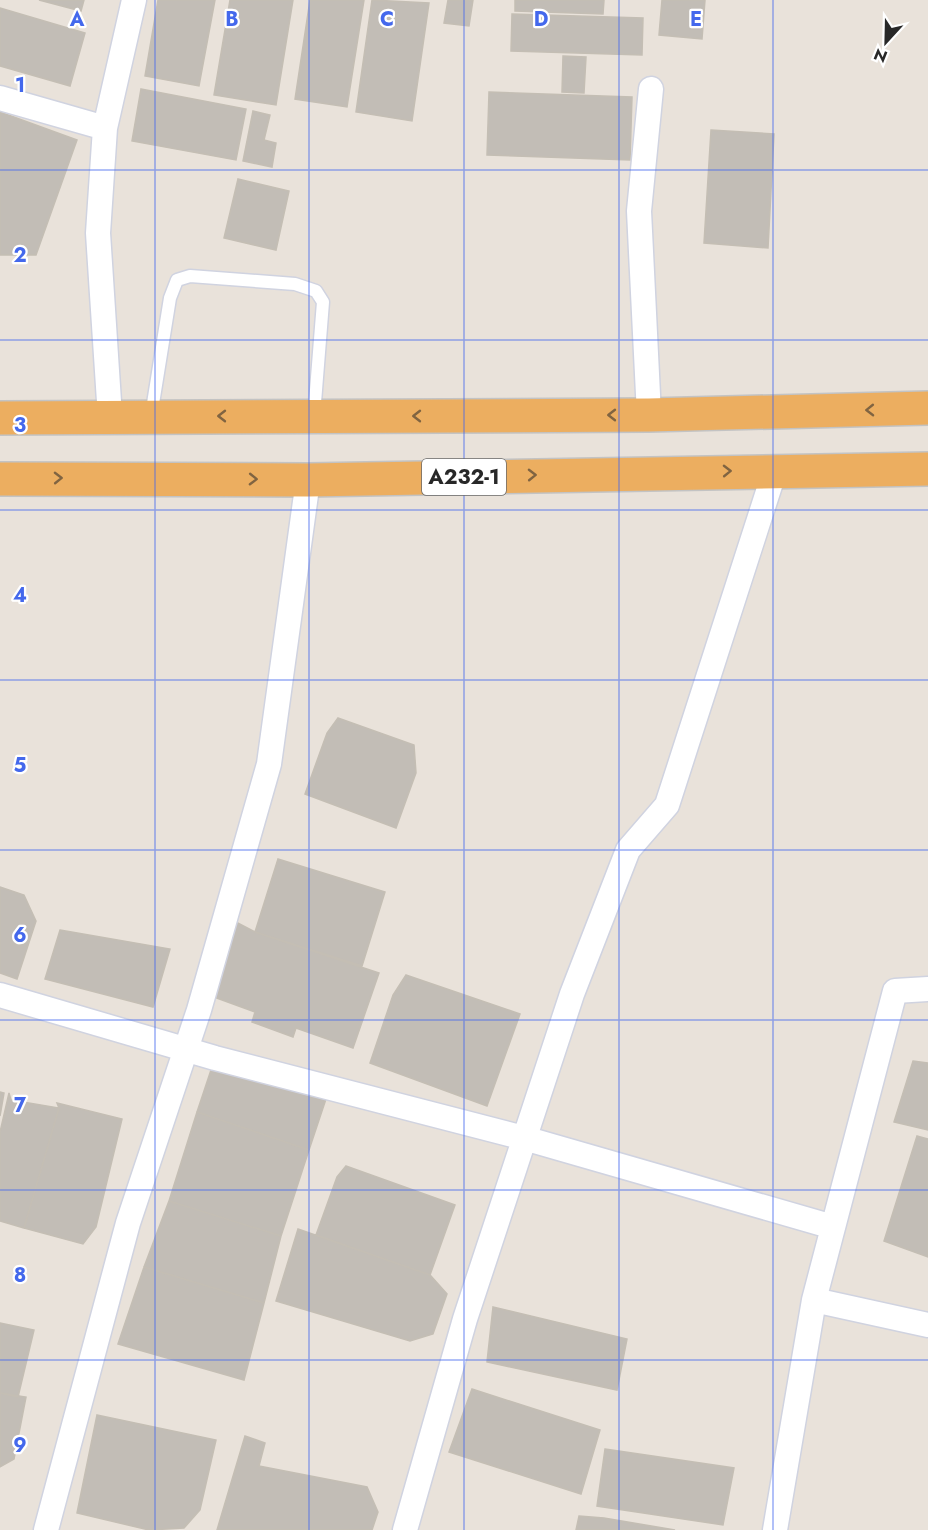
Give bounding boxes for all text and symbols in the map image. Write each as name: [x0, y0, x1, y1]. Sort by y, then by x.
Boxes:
text: A: [69, 5, 85, 34]
text: B: [225, 5, 239, 34]
text: C: [380, 5, 394, 34]
text: D: [534, 5, 548, 34]
text: E: [690, 5, 702, 34]
north arrow: [856, 12, 916, 72]
text: N: [870, 42, 891, 68]
text: 1: [15, 71, 25, 100]
text: 2: [13, 241, 27, 270]
one-way arrow: [865, 403, 874, 416]
one-way arrow: [607, 409, 616, 421]
one-way arrow: [217, 410, 226, 422]
one-way arrow: [412, 410, 421, 422]
text: 3: [14, 411, 26, 440]
road number: A232-1: [422, 459, 506, 495]
one-way arrow: [723, 465, 732, 478]
one-way arrow: [528, 469, 537, 481]
one-way arrow: [54, 472, 63, 484]
one-way arrow: [249, 473, 258, 485]
text: 4: [13, 581, 27, 610]
text: 5: [14, 751, 27, 780]
text: 6: [13, 921, 27, 950]
text: 7: [14, 1091, 27, 1120]
text: 8: [14, 1261, 26, 1290]
text: 9: [13, 1431, 27, 1460]

